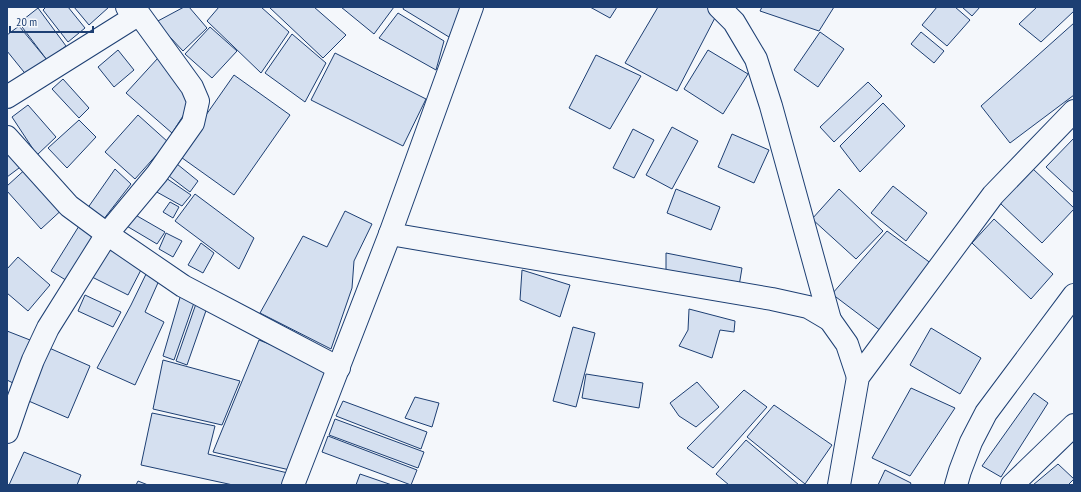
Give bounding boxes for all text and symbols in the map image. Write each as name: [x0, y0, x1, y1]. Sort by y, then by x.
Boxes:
scale bar: [10, 8, 93, 34]
text: 20 m: [16, 14, 37, 29]

